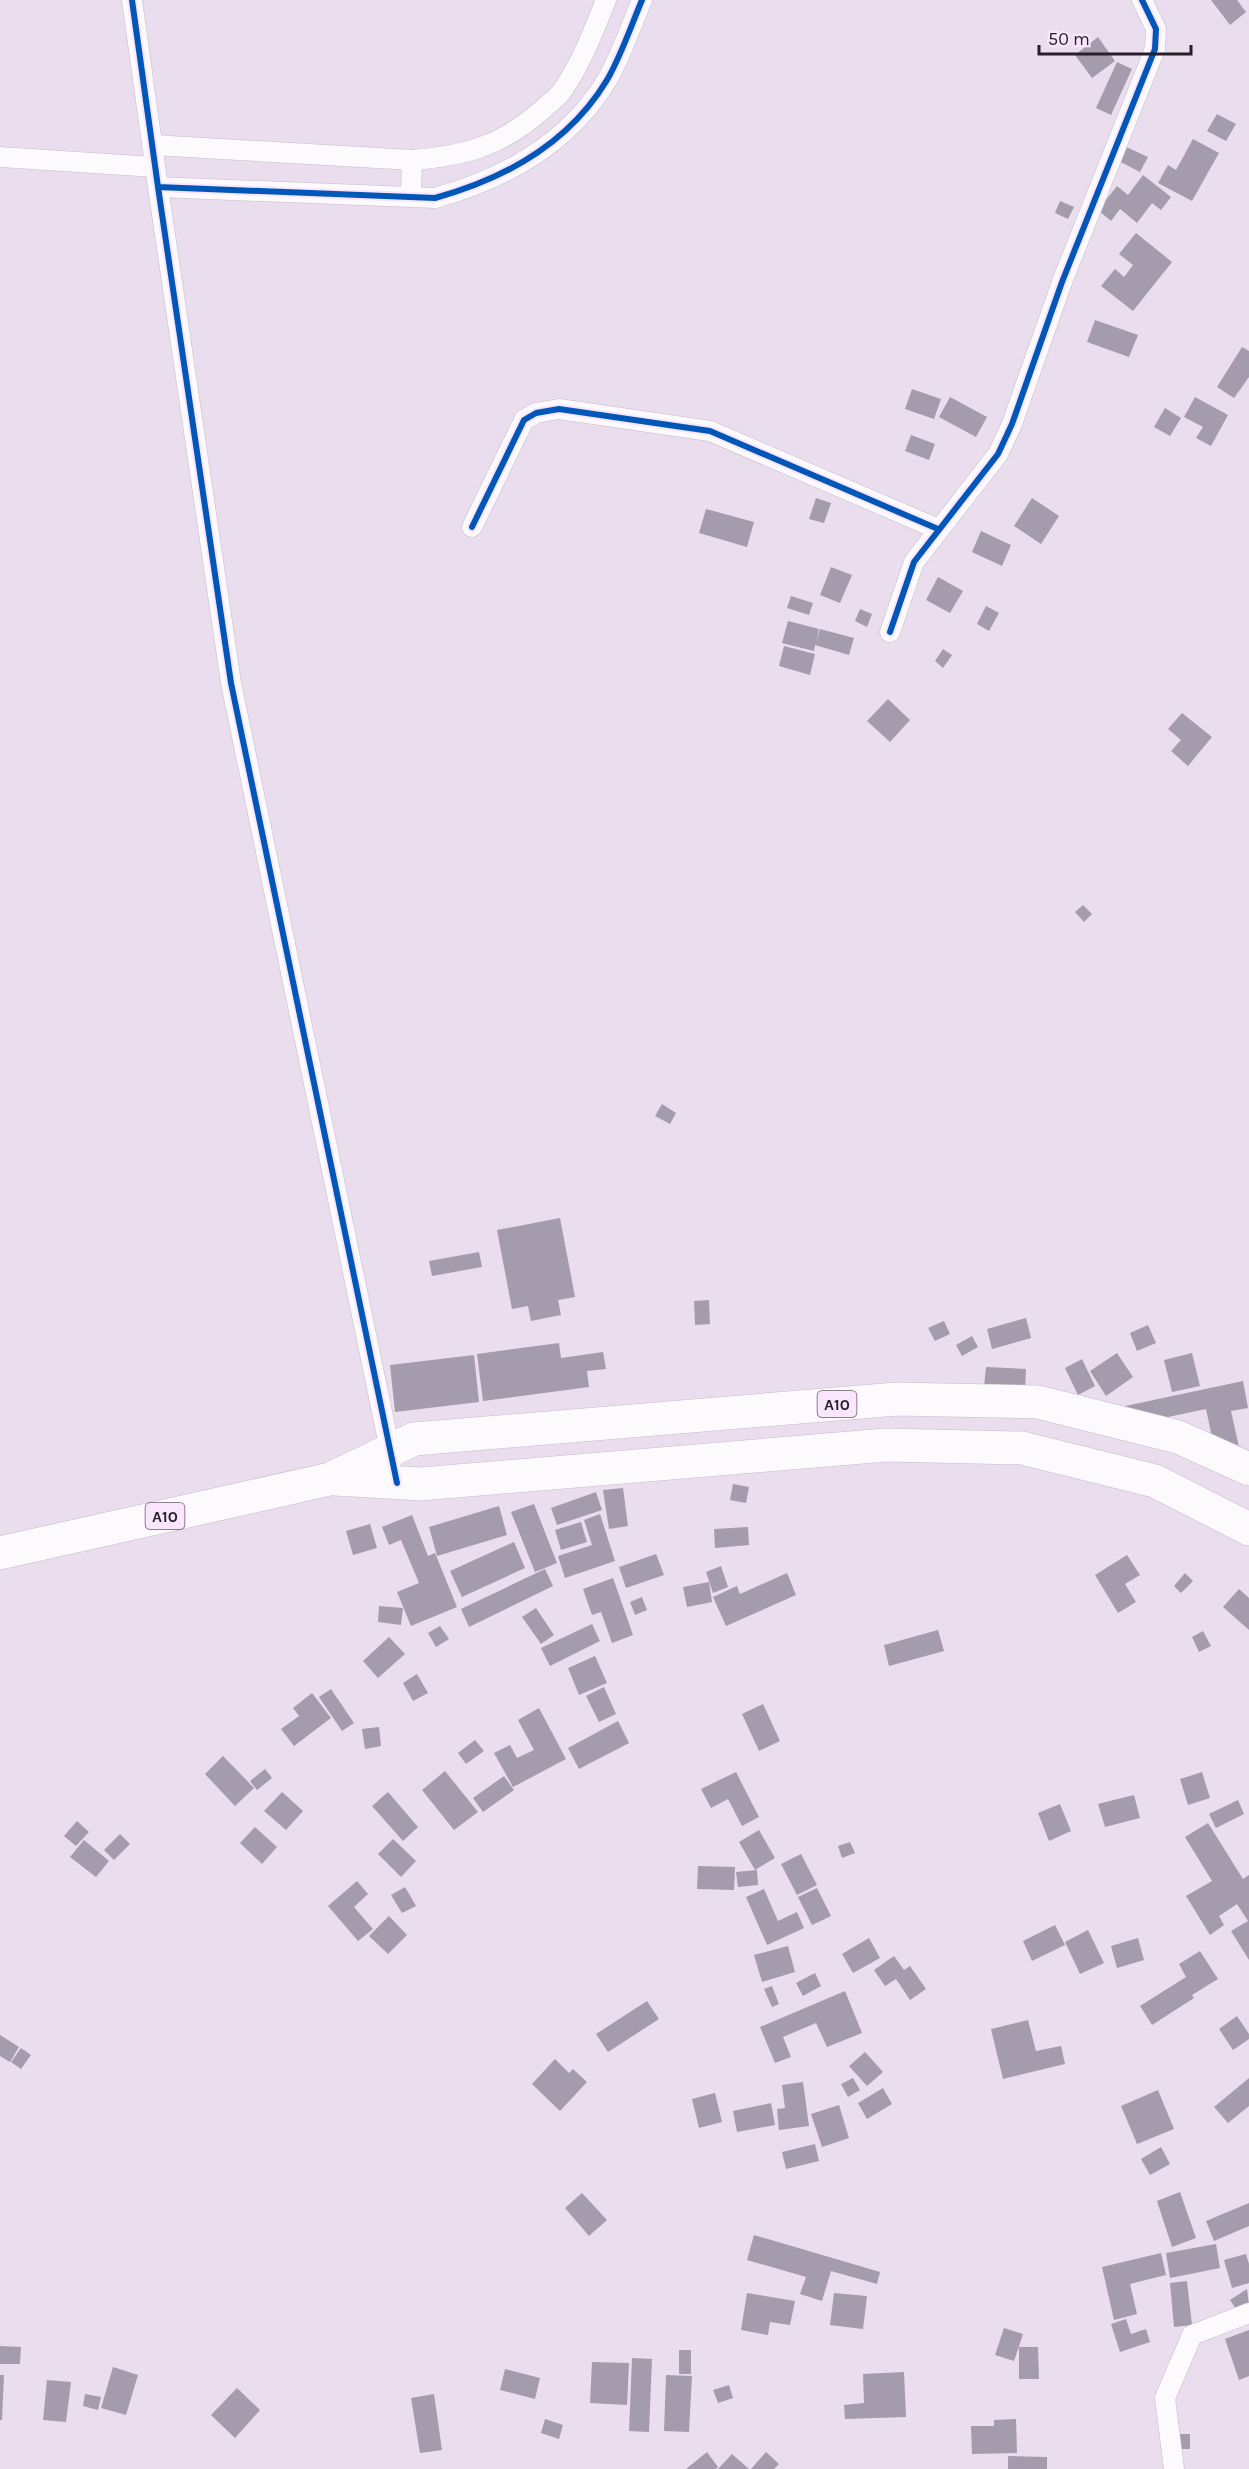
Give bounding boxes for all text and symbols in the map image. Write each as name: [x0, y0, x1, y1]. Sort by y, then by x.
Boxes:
scale bar: [1039, 18, 1190, 56]
text: 50 m: [1048, 28, 1090, 50]
road number: A10: [818, 1391, 856, 1417]
road number: A10: [146, 1503, 184, 1529]

